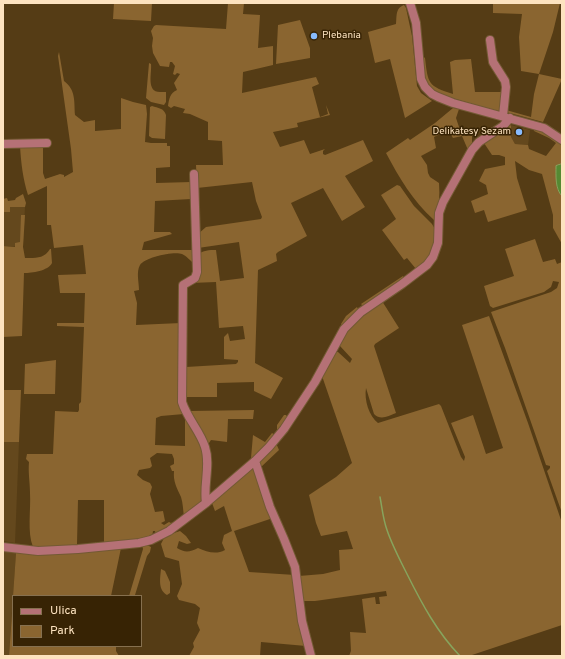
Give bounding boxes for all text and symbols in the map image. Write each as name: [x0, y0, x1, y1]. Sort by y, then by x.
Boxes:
place label: Plebania: [322, 30, 361, 42]
marker: Plebania: [309, 31, 319, 41]
place label: Delikatesy Sezam: [432, 126, 511, 138]
marker: Delikatesy Sezam: [514, 127, 524, 137]
legend: [12, 595, 142, 647]
text: Ulica: [50, 603, 77, 619]
text: Park: [50, 623, 75, 639]

